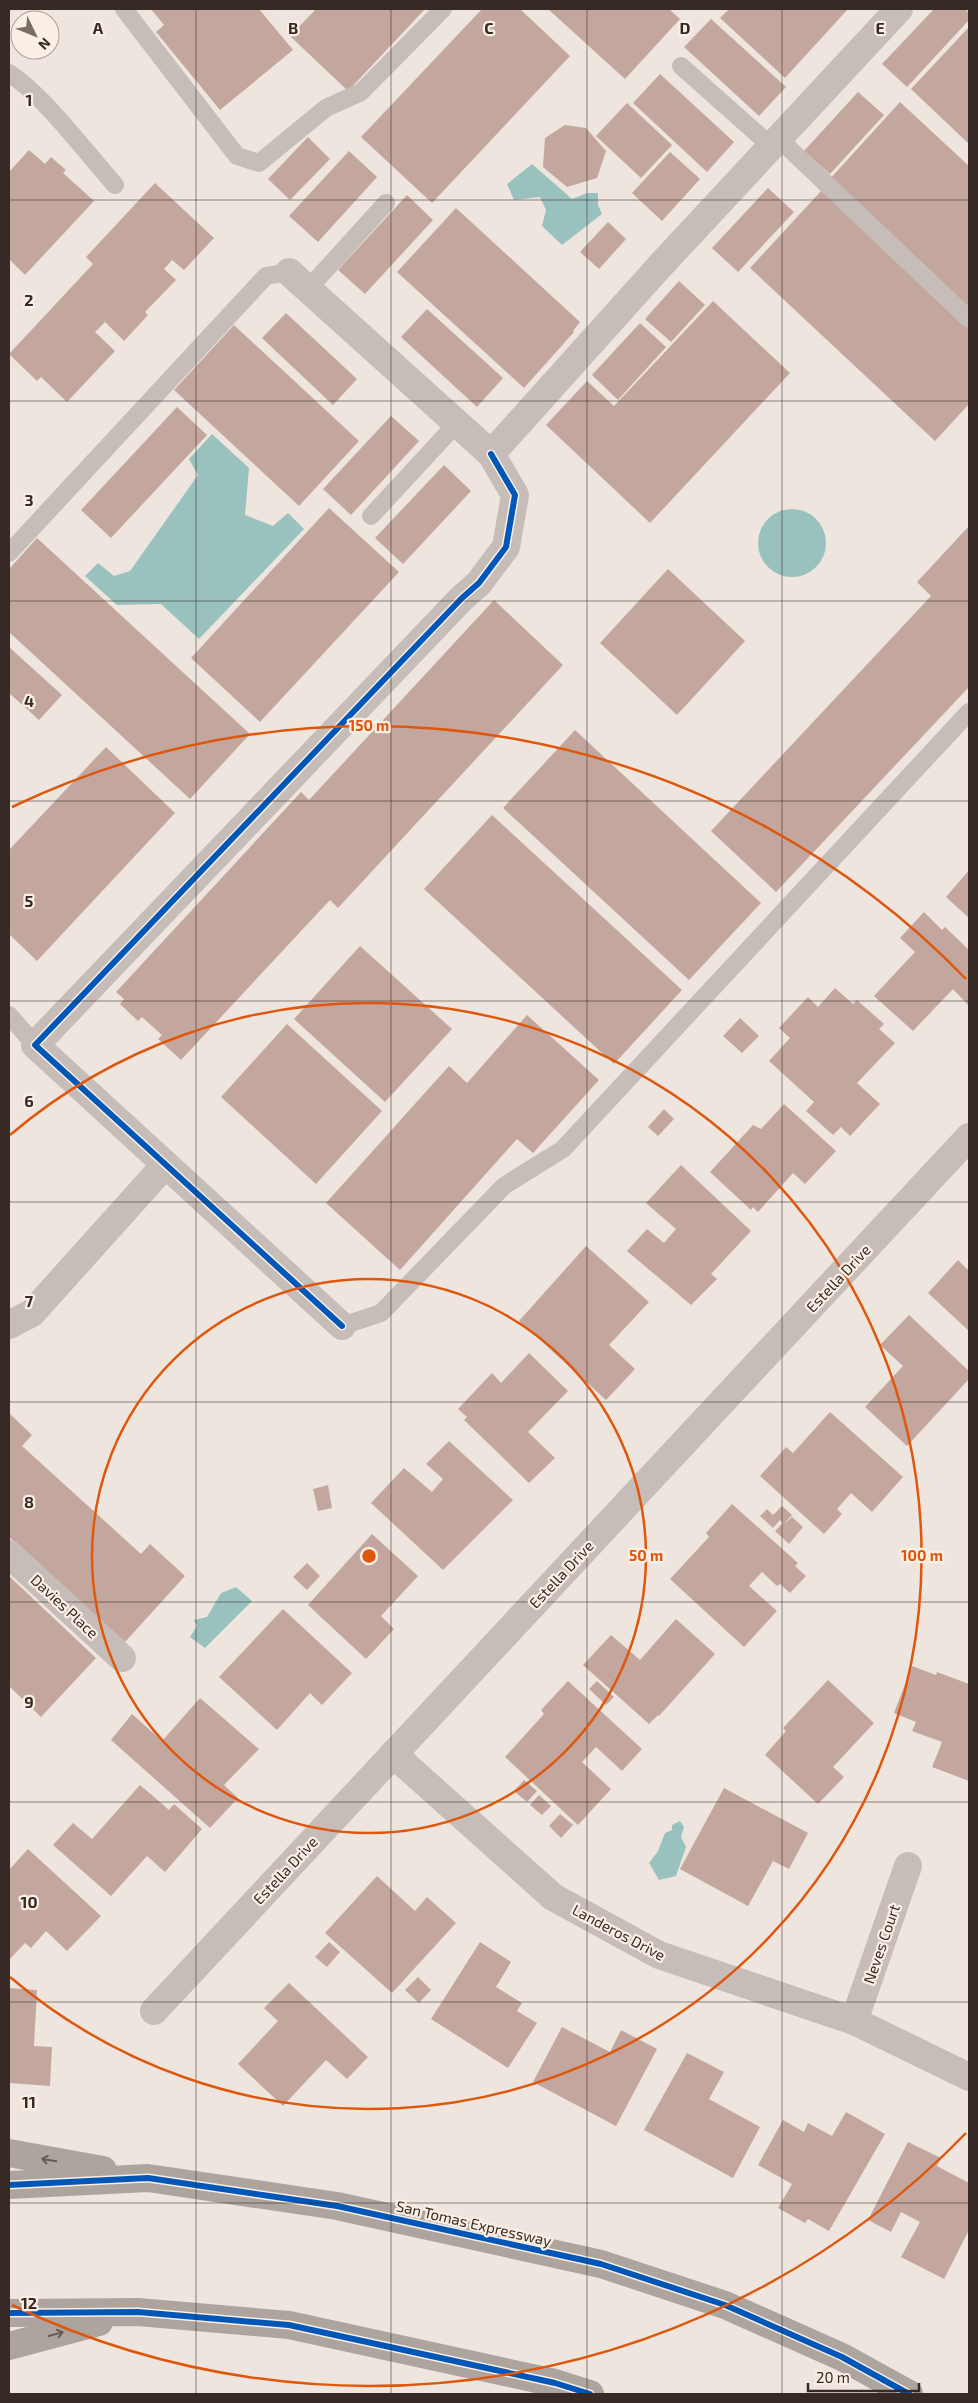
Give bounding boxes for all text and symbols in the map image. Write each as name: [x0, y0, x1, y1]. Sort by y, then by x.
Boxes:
north arrow: [10, 10, 60, 60]
text: A: [93, 18, 104, 37]
text: B: [288, 18, 298, 37]
text: C: [484, 18, 494, 37]
text: D: [680, 18, 691, 37]
text: E: [875, 18, 885, 37]
text: N: [35, 35, 55, 54]
text: 1: [26, 90, 32, 109]
text: 2: [24, 290, 34, 309]
text: 3: [24, 490, 34, 509]
text: 4: [24, 691, 34, 710]
text: 150 m: [349, 716, 389, 734]
text: 5: [25, 891, 34, 910]
text: 6: [24, 1091, 34, 1110]
street label: Estella Drive: [802, 1240, 874, 1316]
text: 7: [25, 1291, 34, 1310]
text: 8: [24, 1492, 34, 1511]
street label: Estella Drive: [525, 1536, 597, 1612]
text: 50 m: [629, 1546, 663, 1564]
text: 100 m: [901, 1546, 943, 1564]
centre of rings: [360, 1547, 378, 1565]
street label: Davies Place: [28, 1570, 102, 1642]
text: 9: [24, 1692, 34, 1711]
street label: Estella Drive: [249, 1832, 321, 1908]
text: 10: [20, 1892, 38, 1911]
street label: Landeros Drive: [570, 1900, 668, 1964]
street label: Neves Court: [859, 1902, 903, 1986]
text: 11: [22, 2092, 36, 2111]
one-way arrow: [41, 2154, 57, 2164]
street label: San Tomas Expressway: [395, 2196, 553, 2250]
text: 12: [21, 2293, 37, 2312]
one-way arrow: [47, 2328, 63, 2338]
scale bar: [808, 2360, 919, 2392]
text: 20 m: [816, 2368, 850, 2386]

